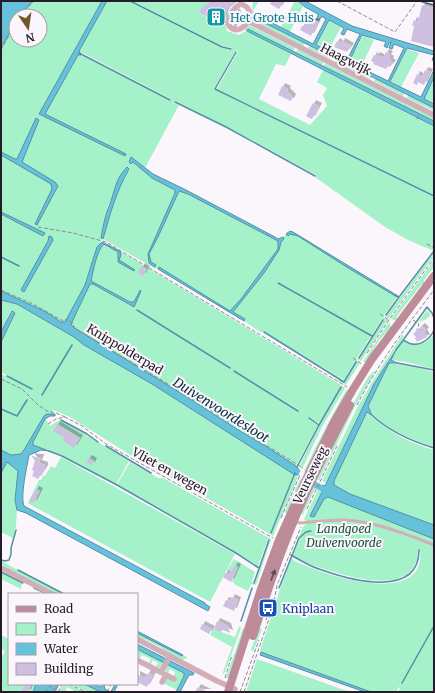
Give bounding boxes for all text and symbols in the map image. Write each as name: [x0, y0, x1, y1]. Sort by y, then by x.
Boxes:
building icon: Het Grote Huis: [205, 6, 227, 28]
north arrow: [8, 8, 48, 48]
place label: Het Grote Huis: [230, 10, 314, 25]
text: N: [24, 30, 36, 46]
street label: Haagwijk: [318, 40, 374, 78]
street label: Knippolderpad: [84, 320, 166, 378]
water label: Duivenvoordesloot: [169, 373, 273, 447]
street label: Veurseweg: [289, 443, 331, 507]
street label: Vliet en wegen: [129, 444, 211, 498]
park label: Landgoed Duivenvoorde: [305, 521, 382, 550]
one-way arrow: [271, 569, 277, 581]
legend: [8, 593, 138, 685]
bus stop icon: Kniplaan: [257, 597, 279, 619]
text: Road: [44, 601, 73, 616]
place label: Kniplaan: [282, 601, 334, 616]
text: Park: [44, 621, 71, 636]
text: Water: [43, 641, 79, 656]
text: Building: [44, 661, 94, 676]

